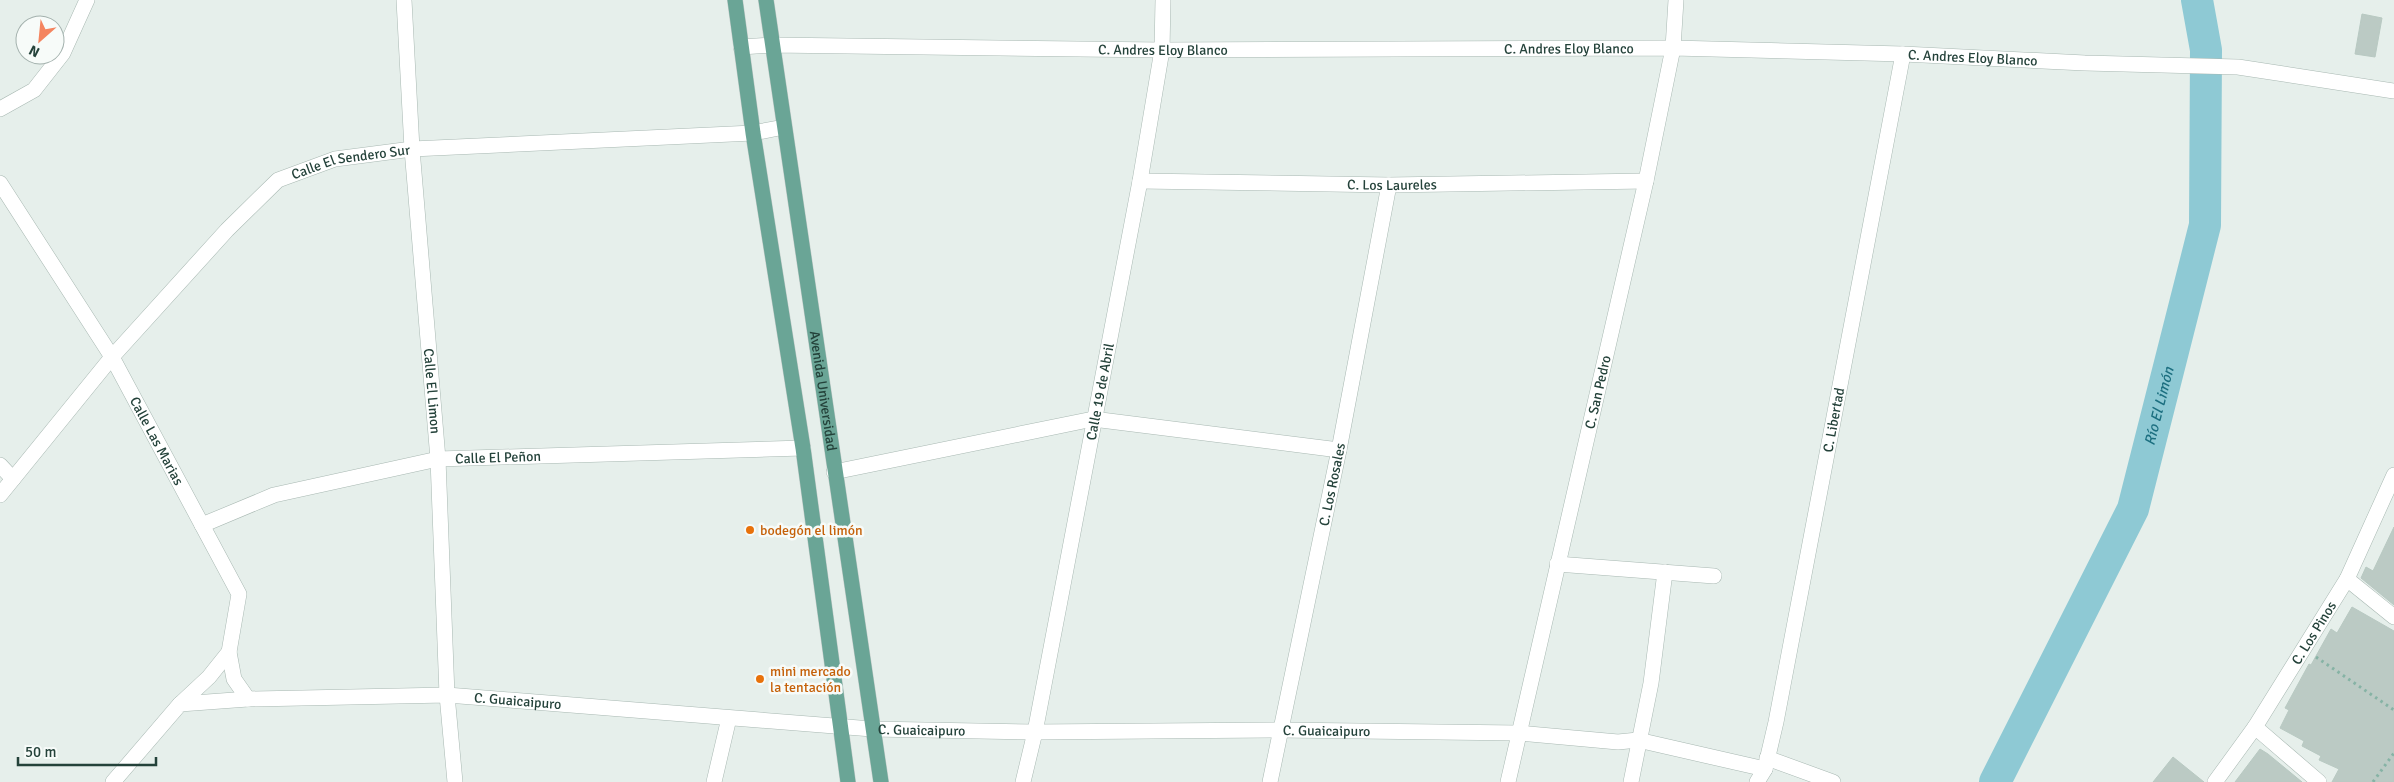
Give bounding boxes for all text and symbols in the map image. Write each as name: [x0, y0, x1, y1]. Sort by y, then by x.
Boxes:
north arrow: [15, 15, 65, 65]
street label: C. Andres Eloy Blanco: [1504, 40, 1634, 57]
text: N: [26, 41, 43, 61]
street label: C. Andres Eloy Blanco: [1098, 41, 1228, 59]
street label: C. Andres Eloy Blanco: [1907, 46, 2038, 69]
street label: Calle El Sendero Sur: [289, 141, 412, 183]
street label: C. Los Laureles: [1347, 176, 1437, 194]
street label: Avenida Universidad: [806, 329, 841, 452]
street label: Calle 19 de Abril: [1082, 342, 1117, 442]
street label: Calle El Limon: [420, 348, 444, 434]
street label: C. San Pedro: [1581, 354, 1614, 431]
water label: Río El Limón: [2141, 364, 2178, 447]
street label: C. Libertad: [1819, 386, 1848, 454]
street label: Calle Las Marias: [126, 394, 188, 488]
street label: C. Los Rosales: [1315, 441, 1349, 527]
street label: Calle El Peñon: [455, 447, 541, 467]
place label: bodegón el limón: [760, 522, 863, 539]
marker: bodegón el limón: [744, 524, 756, 536]
street label: C. Los Pinos: [2288, 598, 2340, 668]
place label: mini mercado la tentación: [770, 663, 851, 696]
marker: mini mercado la tentación: [754, 673, 766, 685]
street label: C. Guaicaipuro: [473, 689, 562, 713]
street label: C. Guaicaipuro: [878, 721, 966, 739]
street label: C. Guaicaipuro: [1283, 722, 1370, 740]
scale bar: [18, 734, 155, 766]
text: 50 m: [25, 743, 56, 761]

